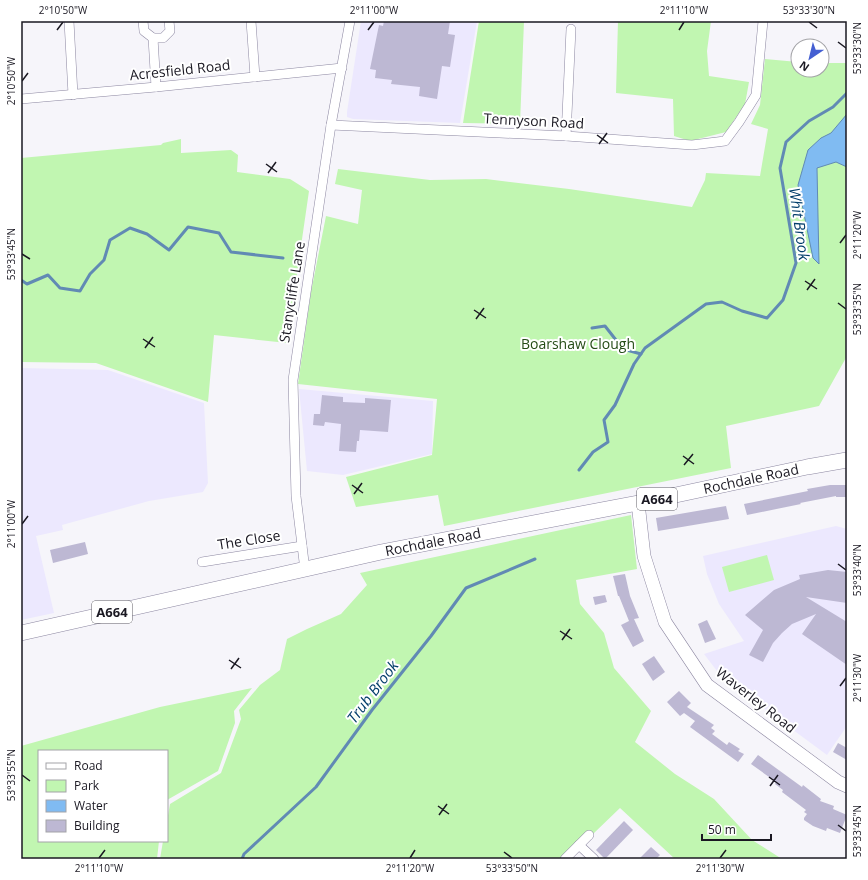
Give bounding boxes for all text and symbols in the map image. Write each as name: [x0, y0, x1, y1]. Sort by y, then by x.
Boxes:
text: 2°10'50"W: [39, 3, 88, 17]
text: 2°11'00"W: [350, 3, 399, 17]
text: 2°11'10"W: [660, 3, 709, 17]
text: 53°33'30"N: [783, 3, 835, 17]
text: 53°33'30"N: [850, 22, 864, 74]
north arrow: [790, 38, 830, 78]
street label: Acresfield Road: [129, 55, 231, 84]
text: 2°10'50"W: [4, 56, 18, 105]
text: N: [796, 58, 812, 75]
street label: Tennyson Road: [483, 108, 585, 133]
water label: Whit Brook: [785, 186, 815, 262]
text: 2°11'20"W: [850, 210, 864, 259]
text: 53°33'45"N: [4, 228, 18, 280]
street label: Stanycliffe Lane: [274, 240, 309, 344]
text: 53°33'35"N: [850, 283, 864, 335]
park label: Boarshaw Clough: [521, 334, 635, 353]
street label: Rochdale Road: [701, 459, 800, 498]
road number: A664: [637, 488, 677, 510]
text: 2°11'00"W: [4, 499, 18, 548]
street label: Rochdale Road: [383, 523, 482, 560]
street label: The Close: [216, 525, 282, 554]
text: 53°33'40"N: [850, 544, 864, 596]
road number: A664: [92, 601, 132, 623]
text: 2°11'30"W: [850, 653, 864, 702]
water label: Trub Brook: [342, 655, 403, 727]
street label: Waverley Road: [712, 662, 800, 737]
text: 53°33'55"N: [4, 749, 18, 801]
legend: [38, 750, 168, 842]
text: Road: [74, 757, 103, 774]
text: Park: [74, 777, 100, 794]
text: Water: [74, 797, 108, 814]
text: 53°33'45"N: [850, 805, 864, 857]
scale bar: [702, 816, 771, 842]
text: Building: [74, 817, 120, 834]
text: 50 m: [708, 821, 736, 838]
text: 2°11'10"W: [75, 861, 124, 875]
text: 2°11'20"W: [386, 861, 435, 875]
text: 53°33'50"N: [486, 861, 538, 875]
text: 2°11'30"W: [696, 861, 745, 875]

